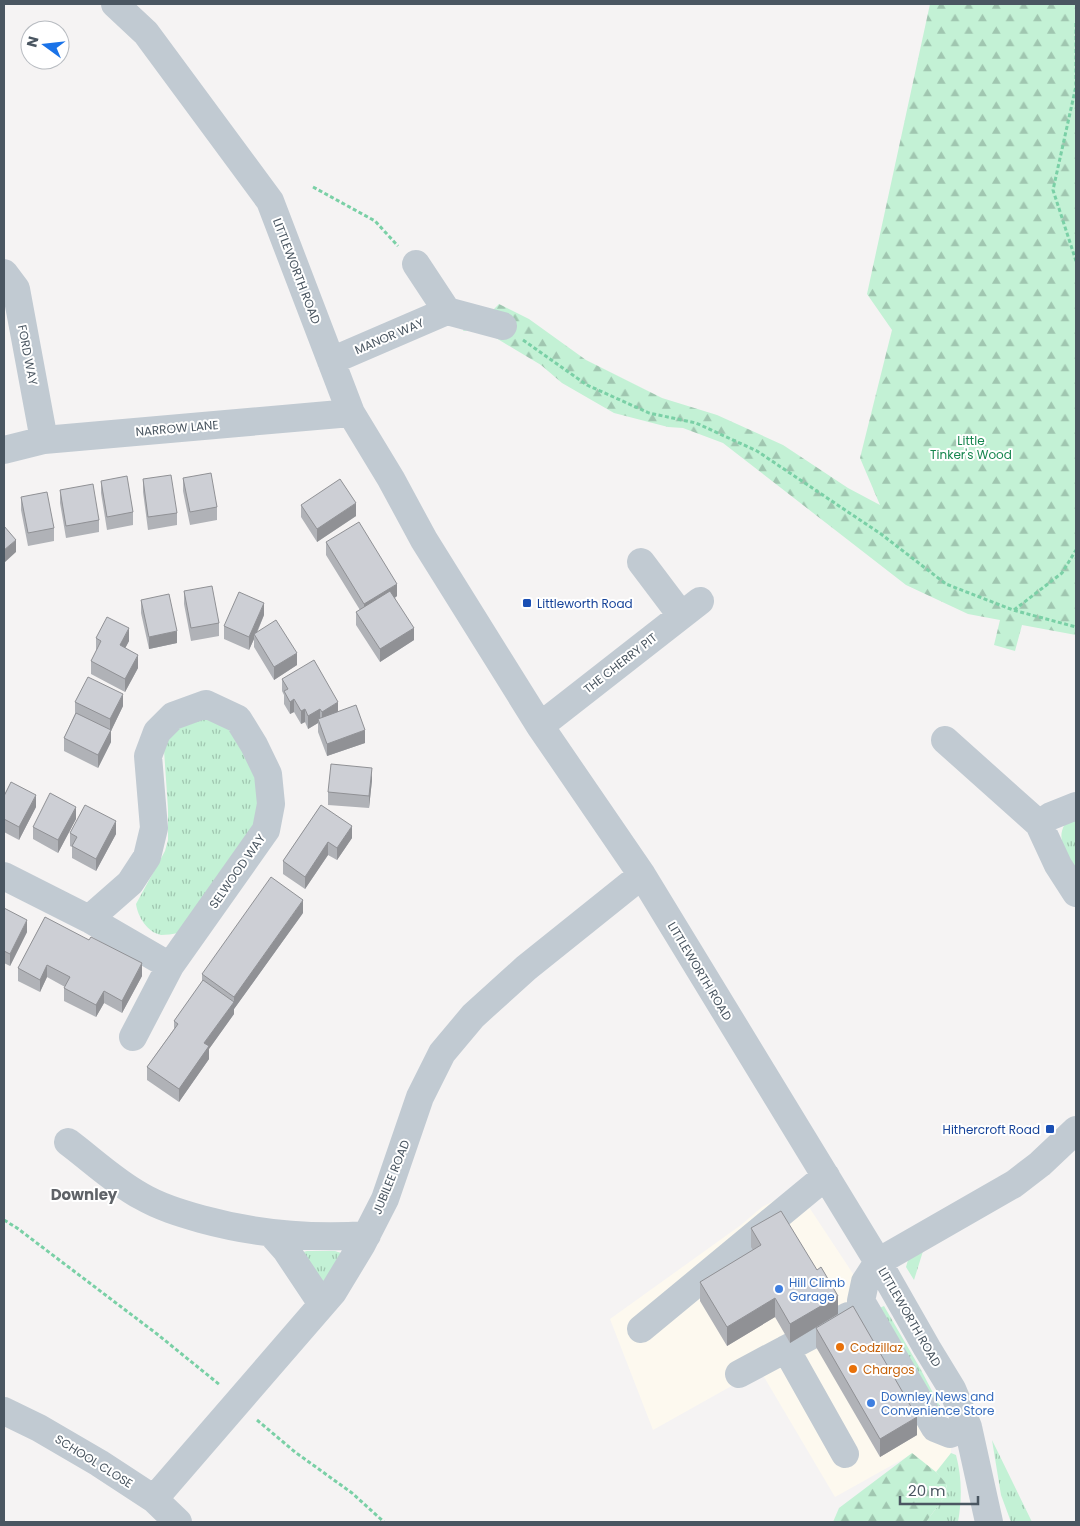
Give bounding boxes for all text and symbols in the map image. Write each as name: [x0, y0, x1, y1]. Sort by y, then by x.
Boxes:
north arrow: [20, 20, 70, 70]
text: N: [21, 34, 43, 49]
street label: LITTLEWORTH ROAD: [269, 216, 325, 326]
street label: MANOR WAY: [352, 314, 426, 358]
street label: FORD WAY: [14, 323, 42, 387]
street label: NARROW LANE: [135, 416, 219, 440]
park label: Little Tinker's Wood: [930, 432, 1012, 463]
place label: Littleworth Road: [537, 595, 633, 612]
marker: Littleworth Road: [521, 597, 533, 609]
street label: THE CHERRY PIT: [580, 629, 661, 697]
street label: SELWOOD WAY: [205, 830, 269, 912]
street label: LITTLEWORTH ROAD: [664, 919, 736, 1023]
place label: Hithercroft Road: [943, 1121, 1040, 1138]
marker: Hithercroft Road: [1044, 1123, 1056, 1135]
street label: JUBILEE ROAD: [368, 1137, 414, 1217]
district label: Downley: [51, 1184, 118, 1205]
street label: LITTLEWORTH ROAD: [875, 1264, 945, 1370]
place label: Hill Climb Garage: [789, 1274, 845, 1305]
marker: Hill Climb Garage: [773, 1283, 785, 1295]
place label: Codzillaz: [850, 1339, 903, 1356]
marker: Codzillaz: [834, 1341, 846, 1353]
place label: Chargos: [863, 1361, 915, 1378]
marker: Chargos: [847, 1363, 859, 1375]
place label: Downley News and Convenience Store: [881, 1388, 995, 1419]
marker: Downley News and Convenience Store: [865, 1397, 877, 1409]
street label: SCHOOL CLOSE: [52, 1430, 136, 1492]
scale bar: [900, 1474, 978, 1506]
text: 20 m: [908, 1480, 946, 1501]

